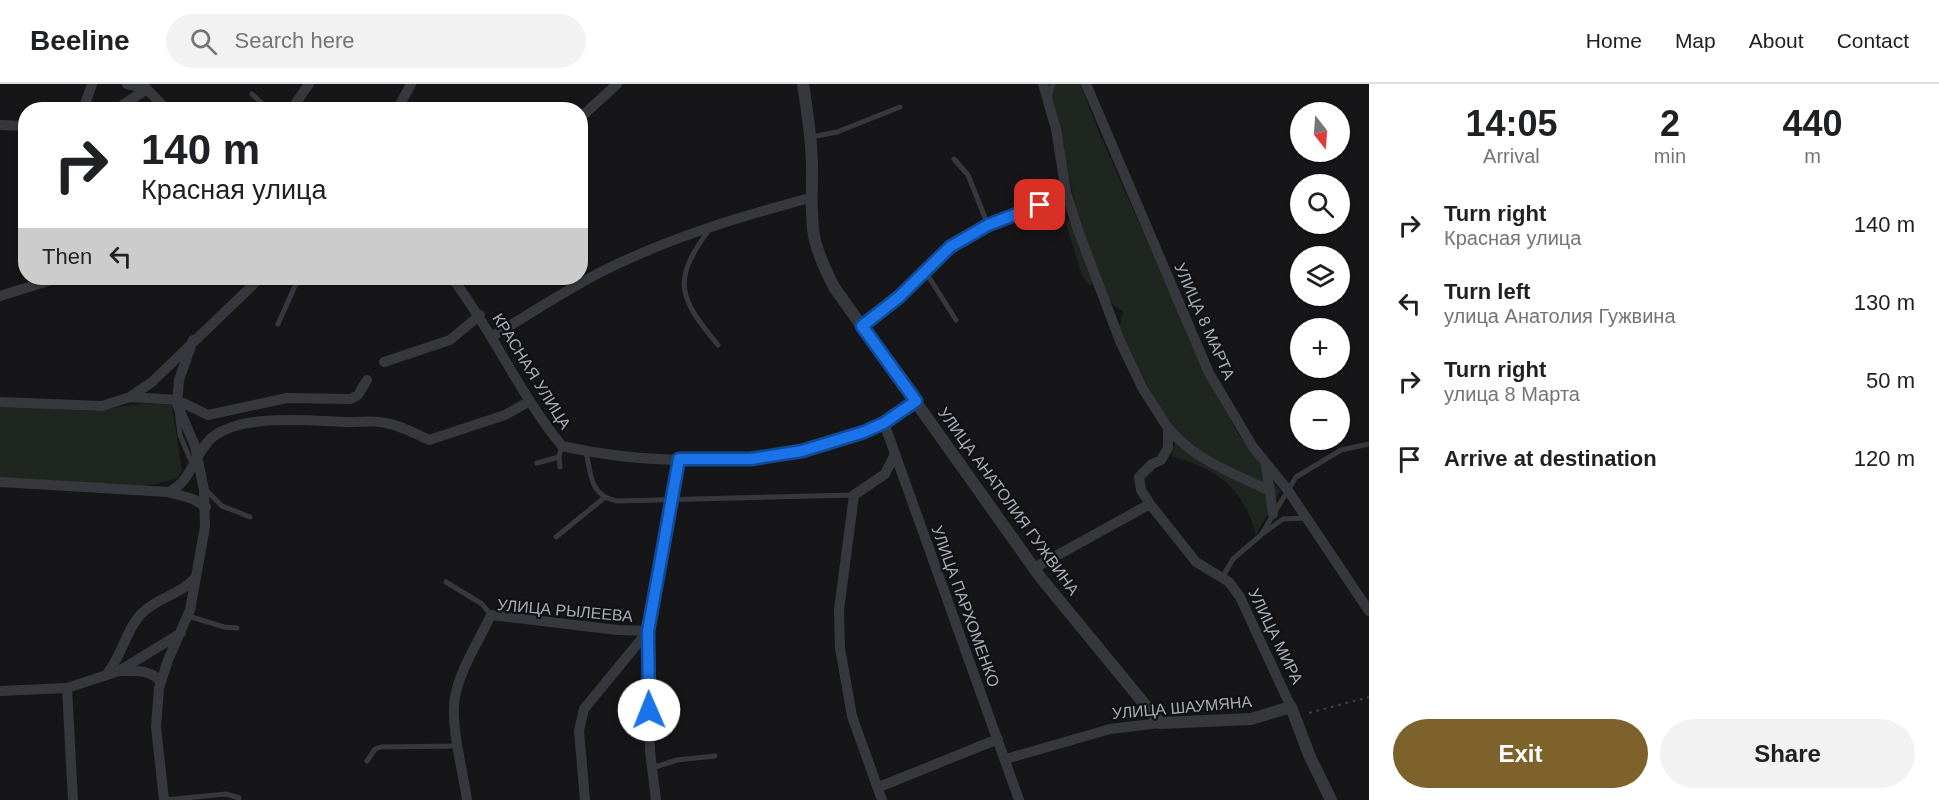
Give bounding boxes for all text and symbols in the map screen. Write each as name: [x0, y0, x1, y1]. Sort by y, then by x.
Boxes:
search box: [166, 14, 586, 68]
text: Beeline: [30, 25, 130, 56]
icon: search: [187, 25, 220, 58]
text: Search here: [235, 28, 354, 53]
text: Home: [1586, 29, 1642, 52]
text: Map: [1675, 29, 1716, 52]
text: About: [1749, 29, 1804, 52]
text: Contact: [1837, 29, 1909, 52]
north arrow: [1290, 102, 1350, 162]
map controls: [1290, 102, 1350, 450]
text: 14:05: [1465, 103, 1557, 144]
text: 2: [1660, 103, 1680, 144]
text: 440: [1782, 103, 1843, 144]
icon: right: [42, 126, 120, 204]
text: 140 m: [141, 126, 260, 173]
text: Arrival: [1483, 145, 1540, 167]
text: min: [1654, 145, 1686, 167]
text: m: [1804, 145, 1821, 167]
button: search: [1290, 174, 1350, 234]
text: Красная улица: [141, 175, 327, 205]
pin: [1014, 179, 1065, 230]
icon: arrive: [1023, 188, 1056, 221]
text: Turn right: [1444, 201, 1546, 226]
icon: right: [1393, 209, 1426, 242]
text: 140 m: [1854, 212, 1915, 237]
text: Красная улица: [1444, 227, 1581, 249]
icon: left: [104, 240, 137, 273]
text: Then: [42, 244, 92, 269]
button: layers: [1290, 246, 1350, 306]
street label: УЛИЦА 8 МАРТА: [1171, 260, 1238, 382]
text: Turn left: [1444, 279, 1530, 304]
icon: left: [1393, 287, 1426, 320]
text: 130 m: [1854, 290, 1915, 315]
text: улица Анатолия Гужвина: [1444, 305, 1676, 327]
street label: КРАСНАЯ УЛИЦА: [489, 310, 574, 433]
button: +: [1290, 318, 1350, 378]
text: Turn right: [1444, 357, 1546, 382]
icon: right: [1393, 365, 1426, 398]
text: 50 m: [1866, 368, 1915, 393]
text: улица 8 Марта: [1444, 383, 1580, 405]
button: −: [1290, 390, 1350, 450]
street label: УЛИЦА АНАТОЛИЯ ГУЖВИНА: [935, 404, 1083, 599]
icon: arrive: [1393, 443, 1426, 476]
text: Arrive at destination: [1444, 446, 1657, 471]
text: 120 m: [1854, 446, 1915, 471]
street label: УЛИЦА ПАРХОМЕНКО: [928, 523, 1003, 689]
street label: УЛИЦА МИРА: [1245, 586, 1306, 687]
street label: УЛИЦА РЫЛЕЕВА: [496, 596, 634, 625]
position arrow: [617, 678, 681, 742]
street label: УЛИЦА ШАУМЯНА: [1111, 693, 1253, 722]
button: Exit: [1393, 719, 1648, 788]
button: Share: [1660, 719, 1915, 788]

